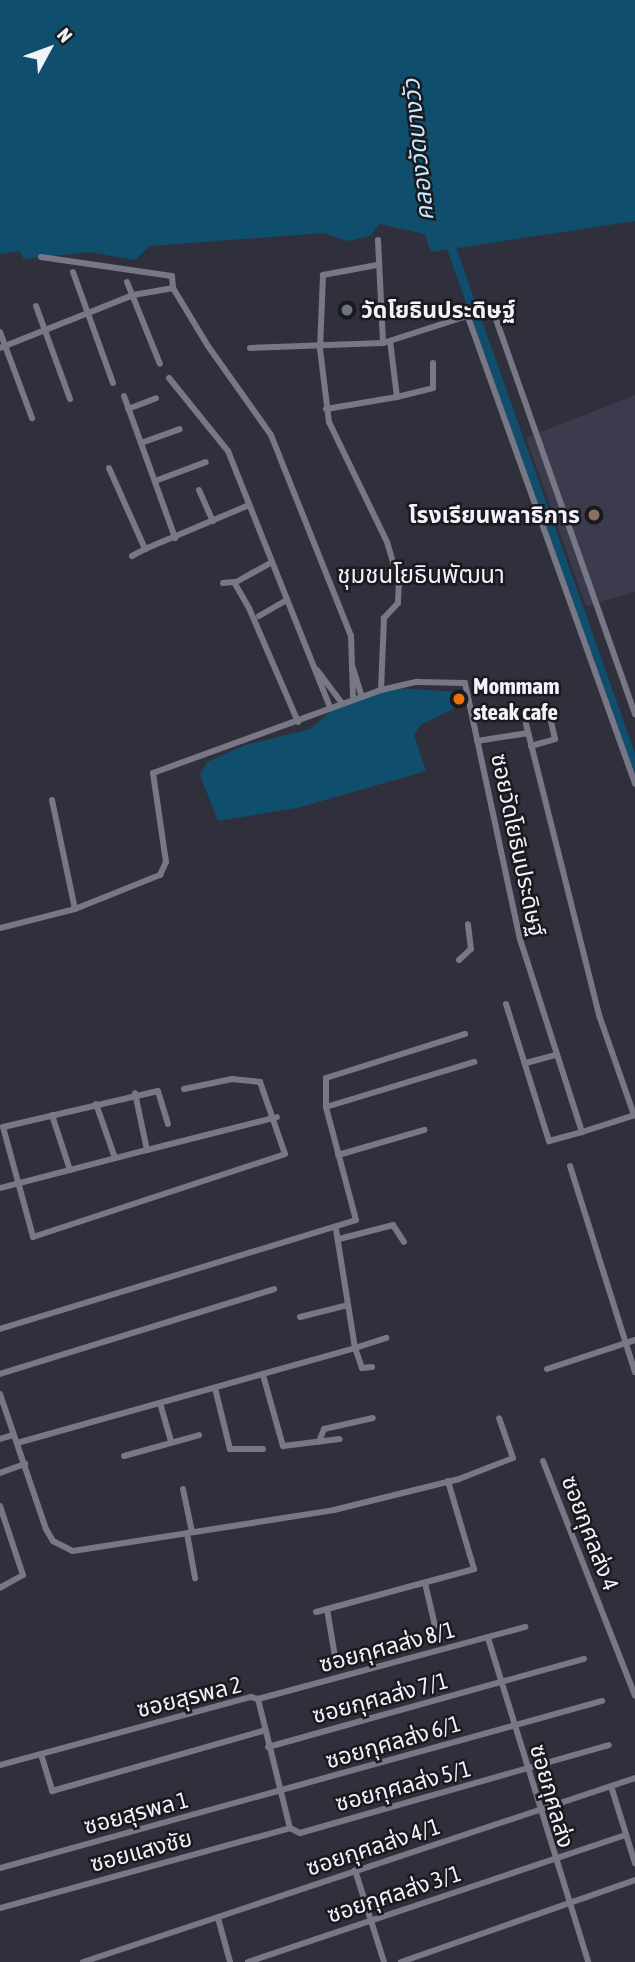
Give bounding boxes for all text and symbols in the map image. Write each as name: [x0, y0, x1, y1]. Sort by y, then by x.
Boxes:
north arrow: [14, 14, 84, 84]
text: N: [53, 24, 77, 47]
water label: คลองวัดบางวัว: [396, 78, 440, 222]
place label: วัดโยธินประดิษฐ์: [361, 296, 515, 324]
marker: วัดโยธินประดิษฐ์: [339, 302, 355, 318]
place label: โรงเรียนพลาธิการ: [409, 501, 580, 529]
marker: โรงเรียนพลาธิการ: [586, 507, 602, 523]
district label: ชุมชนโยธินพัฒนา: [337, 561, 505, 589]
place label: Mommam steak cafe: [473, 672, 560, 726]
marker: Mommam steak cafe: [451, 691, 467, 707]
street label: ซอยวัดโยธินประดิษฐ์: [485, 751, 551, 939]
street label: ซอยกุศลส่ง 4: [556, 1472, 624, 1594]
street label: ซอยกุศลส่ง 8/1: [316, 1616, 458, 1678]
street label: ซอยกุศลส่ง 7/1: [309, 1667, 451, 1729]
street label: ซอยสุรพล 2: [134, 1671, 244, 1723]
street label: ซอยกุศลส่ง 6/1: [322, 1710, 464, 1774]
street label: ซอยกุศลส่ง: [524, 1741, 580, 1851]
street label: ซอยกุศลส่ง 5/1: [332, 1755, 474, 1817]
street label: ซอยสุรพล 1: [81, 1786, 191, 1840]
street label: ซอยกุศลส่ง 4/1: [303, 1812, 443, 1882]
street label: ซอยแสงชัย: [87, 1824, 195, 1878]
street label: ซอยกุศลส่ง 3/1: [324, 1859, 464, 1929]

